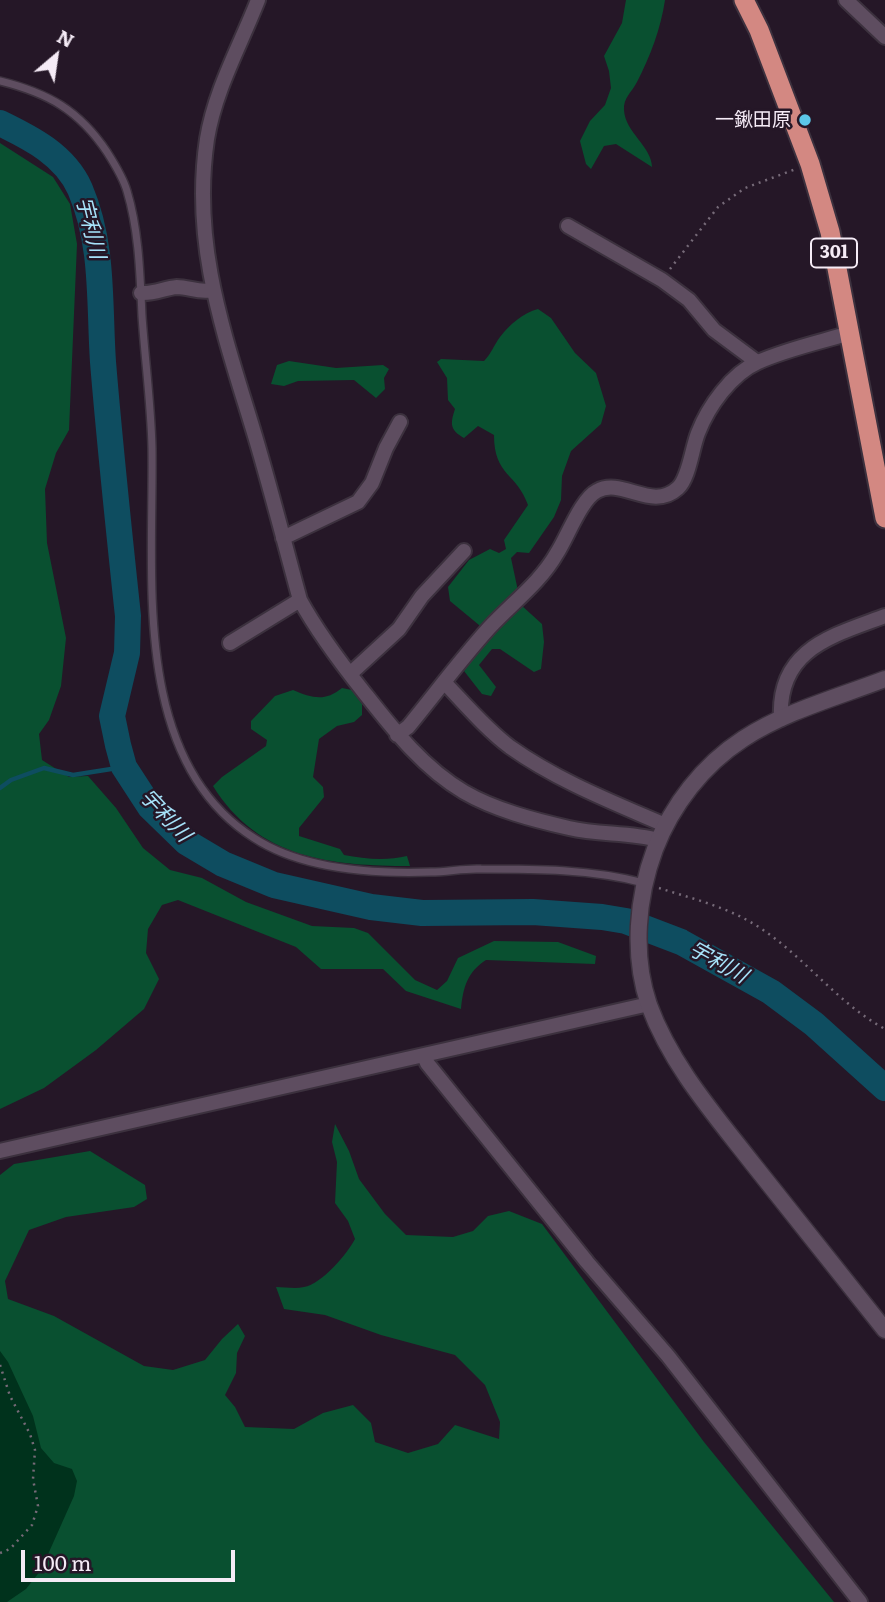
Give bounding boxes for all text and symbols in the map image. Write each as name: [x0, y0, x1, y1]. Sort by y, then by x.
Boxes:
north arrow: [21, 21, 91, 91]
text: N: [52, 22, 80, 54]
place label: 一鍬田原: [715, 109, 791, 131]
marker: 一鍬田原: [797, 112, 813, 128]
water label: 宇利川: [70, 194, 110, 262]
road number: 301: [811, 239, 857, 268]
water label: 宇利川: [134, 784, 196, 848]
water label: 宇利川: [684, 937, 752, 989]
scale bar: [24, 1536, 238, 1580]
text: 100 m: [34, 1546, 91, 1577]

